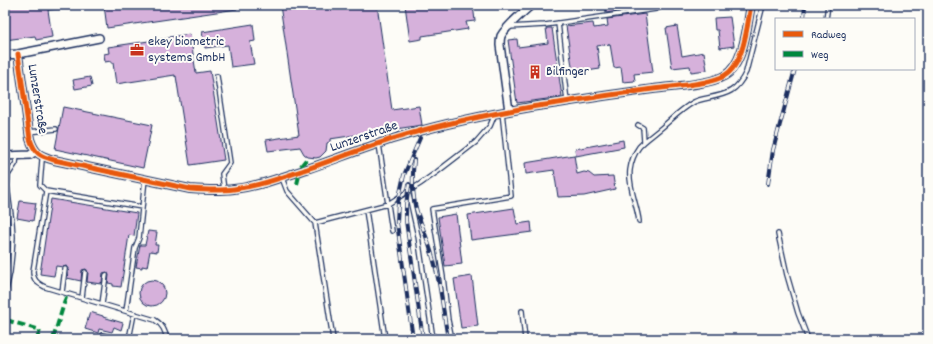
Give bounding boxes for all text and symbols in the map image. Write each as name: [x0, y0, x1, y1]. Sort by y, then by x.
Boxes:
legend: [775, 18, 915, 70]
text: Radweg: [811, 27, 846, 44]
place label: ekey biometric systems GmbH: [148, 32, 225, 68]
office icon: ekey biometric systems GmbH: [129, 42, 145, 58]
text: Weg: [811, 47, 828, 64]
place label: Bilfinger: [546, 62, 590, 82]
street label: Lunzerstraße: [22, 63, 52, 135]
building icon: Bilfinger: [527, 64, 543, 80]
street label: Lunzerstraße: [327, 116, 401, 158]

